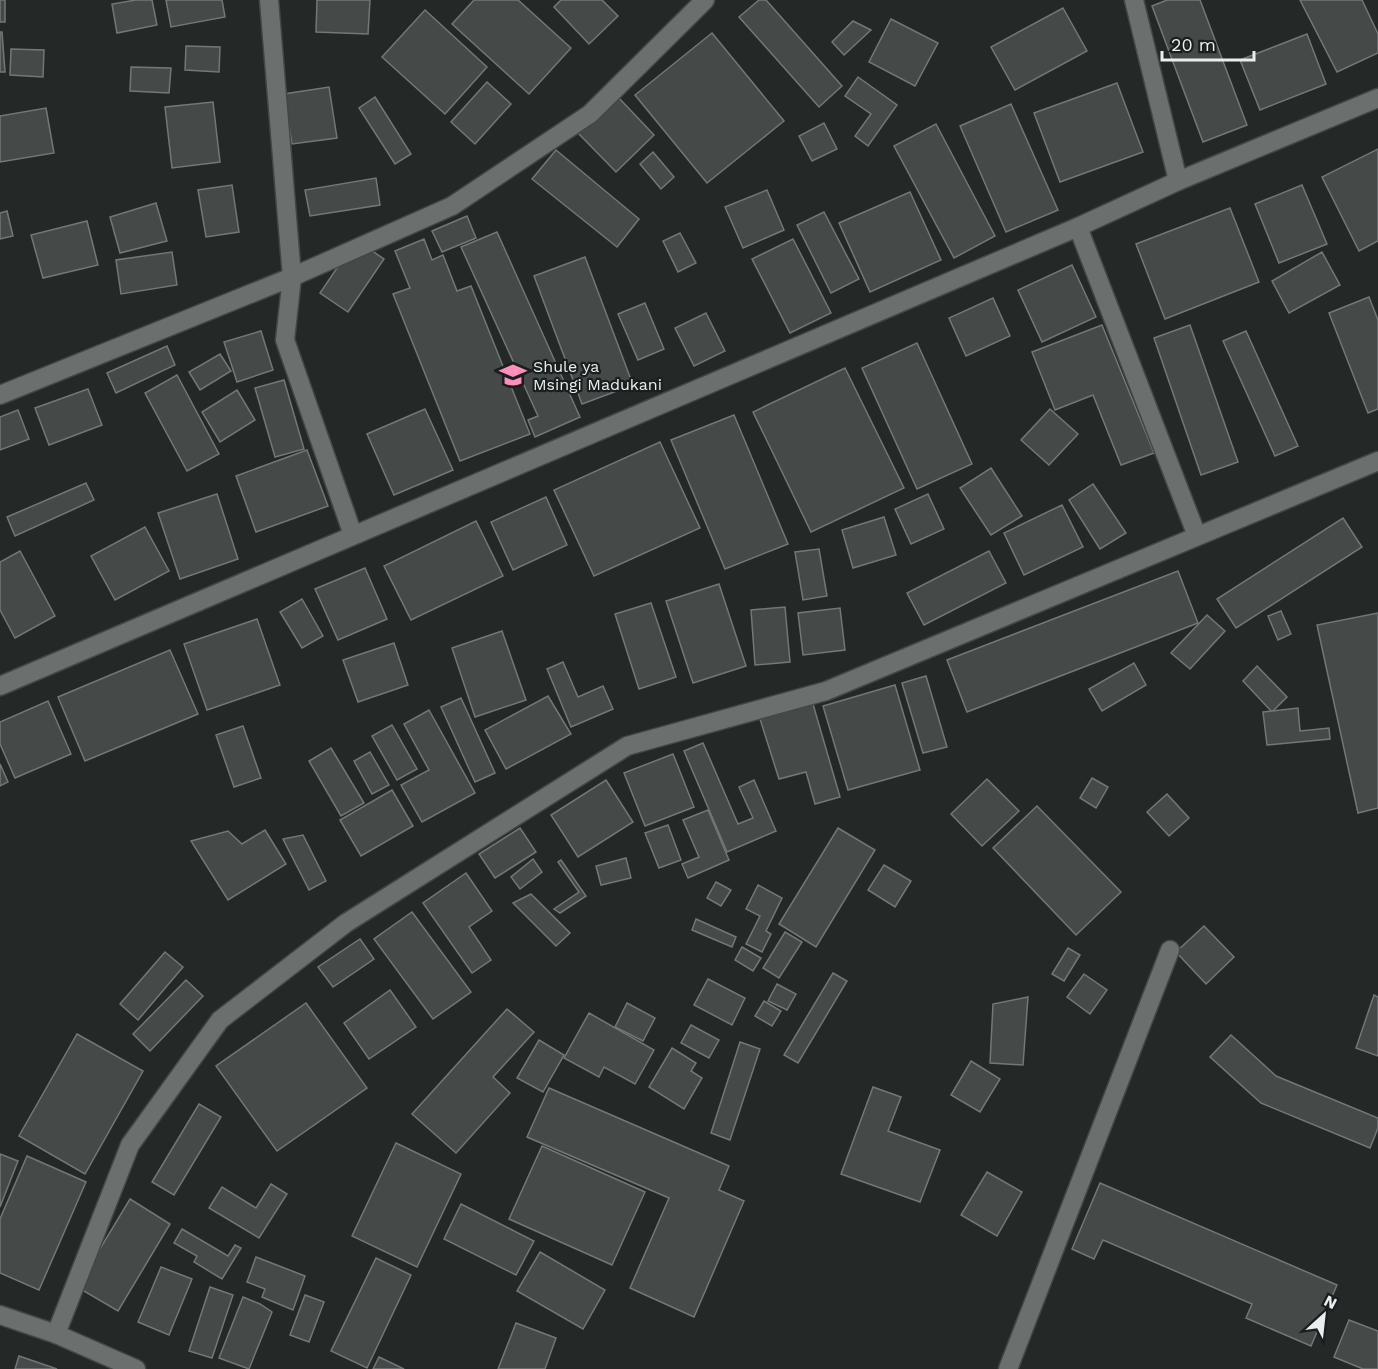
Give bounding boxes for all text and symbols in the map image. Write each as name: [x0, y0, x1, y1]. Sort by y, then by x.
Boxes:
scale bar: [1162, 24, 1254, 62]
text: 20 m: [1171, 34, 1216, 55]
place label: Shule ya Msingi Madukani: [533, 357, 662, 394]
school or university icon: Shule ya Msingi Madukani: [498, 360, 528, 390]
north arrow: [1294, 1285, 1354, 1345]
text: N: [1321, 1291, 1340, 1313]

